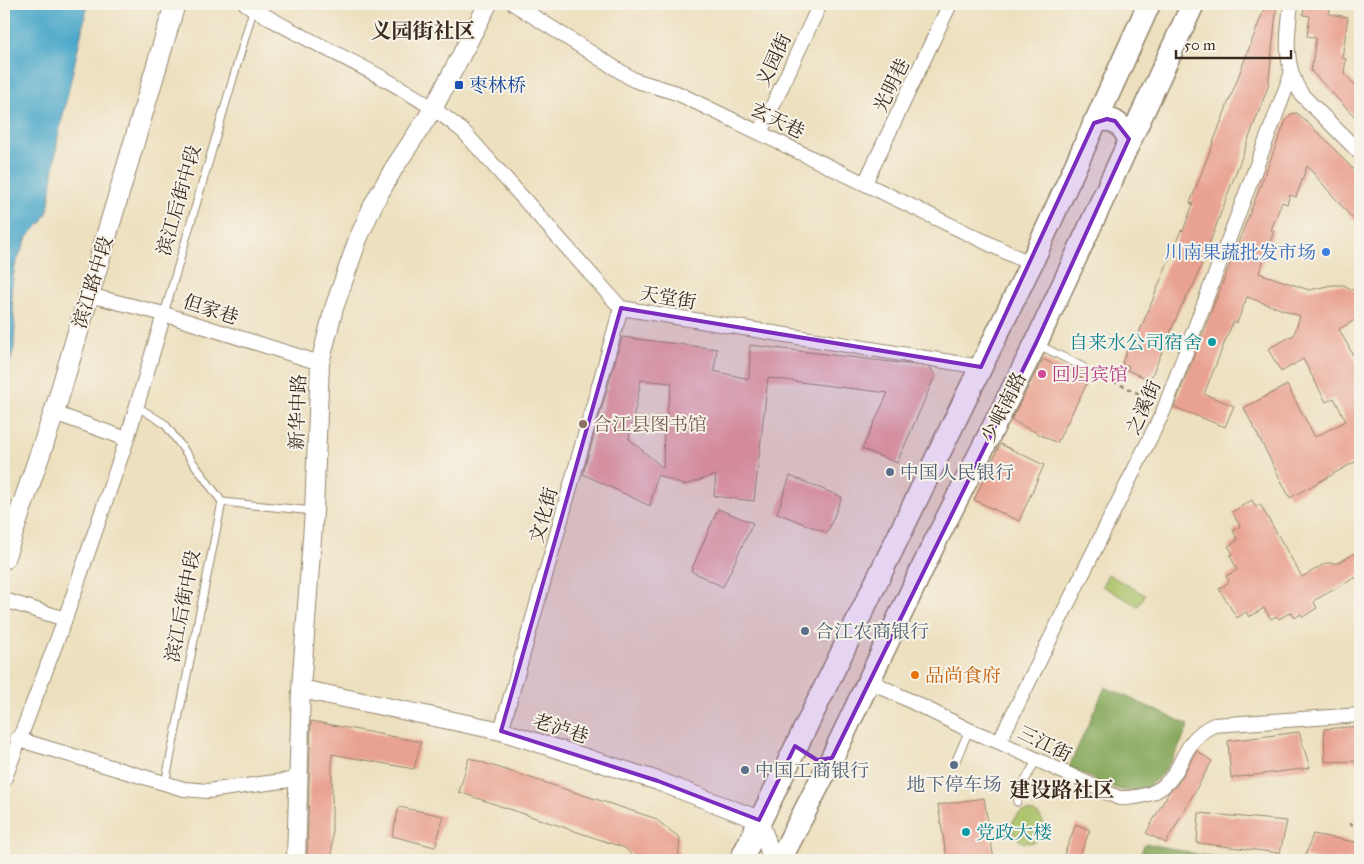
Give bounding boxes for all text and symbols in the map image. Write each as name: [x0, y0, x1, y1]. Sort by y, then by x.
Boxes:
district label: 义园街社区: [371, 18, 476, 44]
scale bar: [1176, 28, 1292, 60]
street label: 义园街: [751, 30, 796, 91]
text: 50 m: [1184, 36, 1216, 54]
street label: 光明巷: [869, 55, 914, 116]
place label: 枣林桥: [469, 74, 526, 97]
marker: 枣林桥: [453, 79, 465, 91]
street label: 玄天巷: [747, 98, 808, 143]
street label: 滨江后街中段: [152, 142, 205, 258]
street label: 滨江路中段: [68, 233, 117, 331]
place label: 川南果蔬批发市场: [1164, 241, 1316, 264]
marker: 川南果蔬批发市场: [1320, 246, 1332, 258]
street label: 天堂街: [638, 281, 698, 314]
street label: 但家巷: [180, 290, 242, 329]
place label: 自来水公司宿舍: [1069, 331, 1202, 354]
marker: 自来水公司宿舍: [1206, 336, 1218, 348]
place label: 回归宾馆: [1052, 363, 1128, 386]
street label: 少岷南路: [976, 368, 1031, 446]
marker: 回归宾馆: [1036, 368, 1048, 380]
street label: 新华中路: [285, 374, 310, 450]
street label: 之溪街: [1121, 376, 1166, 438]
place label: 合江县图书馆: [593, 413, 707, 436]
marker: 合江县图书馆: [577, 418, 589, 430]
place label: 中国人民银行: [900, 461, 1014, 484]
marker: 中国人民银行: [884, 466, 896, 478]
street label: 文化街: [525, 485, 562, 546]
street label: 滨江后街中段: [160, 548, 205, 664]
place label: 合江农商银行: [815, 620, 929, 643]
marker: 合江农商银行: [799, 625, 811, 637]
place label: 品尚食府: [925, 664, 1001, 687]
marker: 品尚食府: [909, 669, 921, 681]
street label: 老泸巷: [530, 709, 592, 748]
street label: 三江街: [1014, 721, 1075, 766]
place label: 中国工商银行: [755, 759, 869, 782]
marker: 地下停车场: [948, 759, 960, 771]
marker: 中国工商银行: [739, 764, 751, 776]
place label: 地下停车场: [906, 773, 1002, 796]
district label: 建设路社区: [1010, 777, 1115, 803]
place label: 党政大楼: [976, 821, 1052, 844]
marker: 党政大楼: [960, 826, 972, 838]

